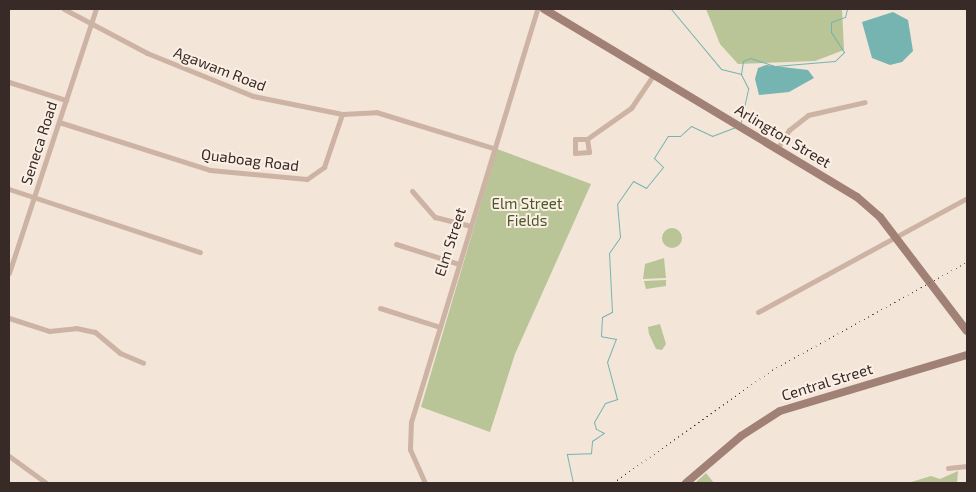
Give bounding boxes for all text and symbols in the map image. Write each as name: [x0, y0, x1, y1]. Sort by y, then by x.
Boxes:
street label: Agawam Road: [171, 43, 269, 95]
street label: Seneca Road: [17, 99, 61, 187]
street label: Arlington Street: [732, 100, 834, 172]
street label: Quaboag Road: [200, 145, 300, 175]
park label: Elm Street Fields: [491, 194, 563, 229]
street label: Elm Street: [430, 205, 470, 279]
street label: Central Street: [779, 360, 875, 404]

